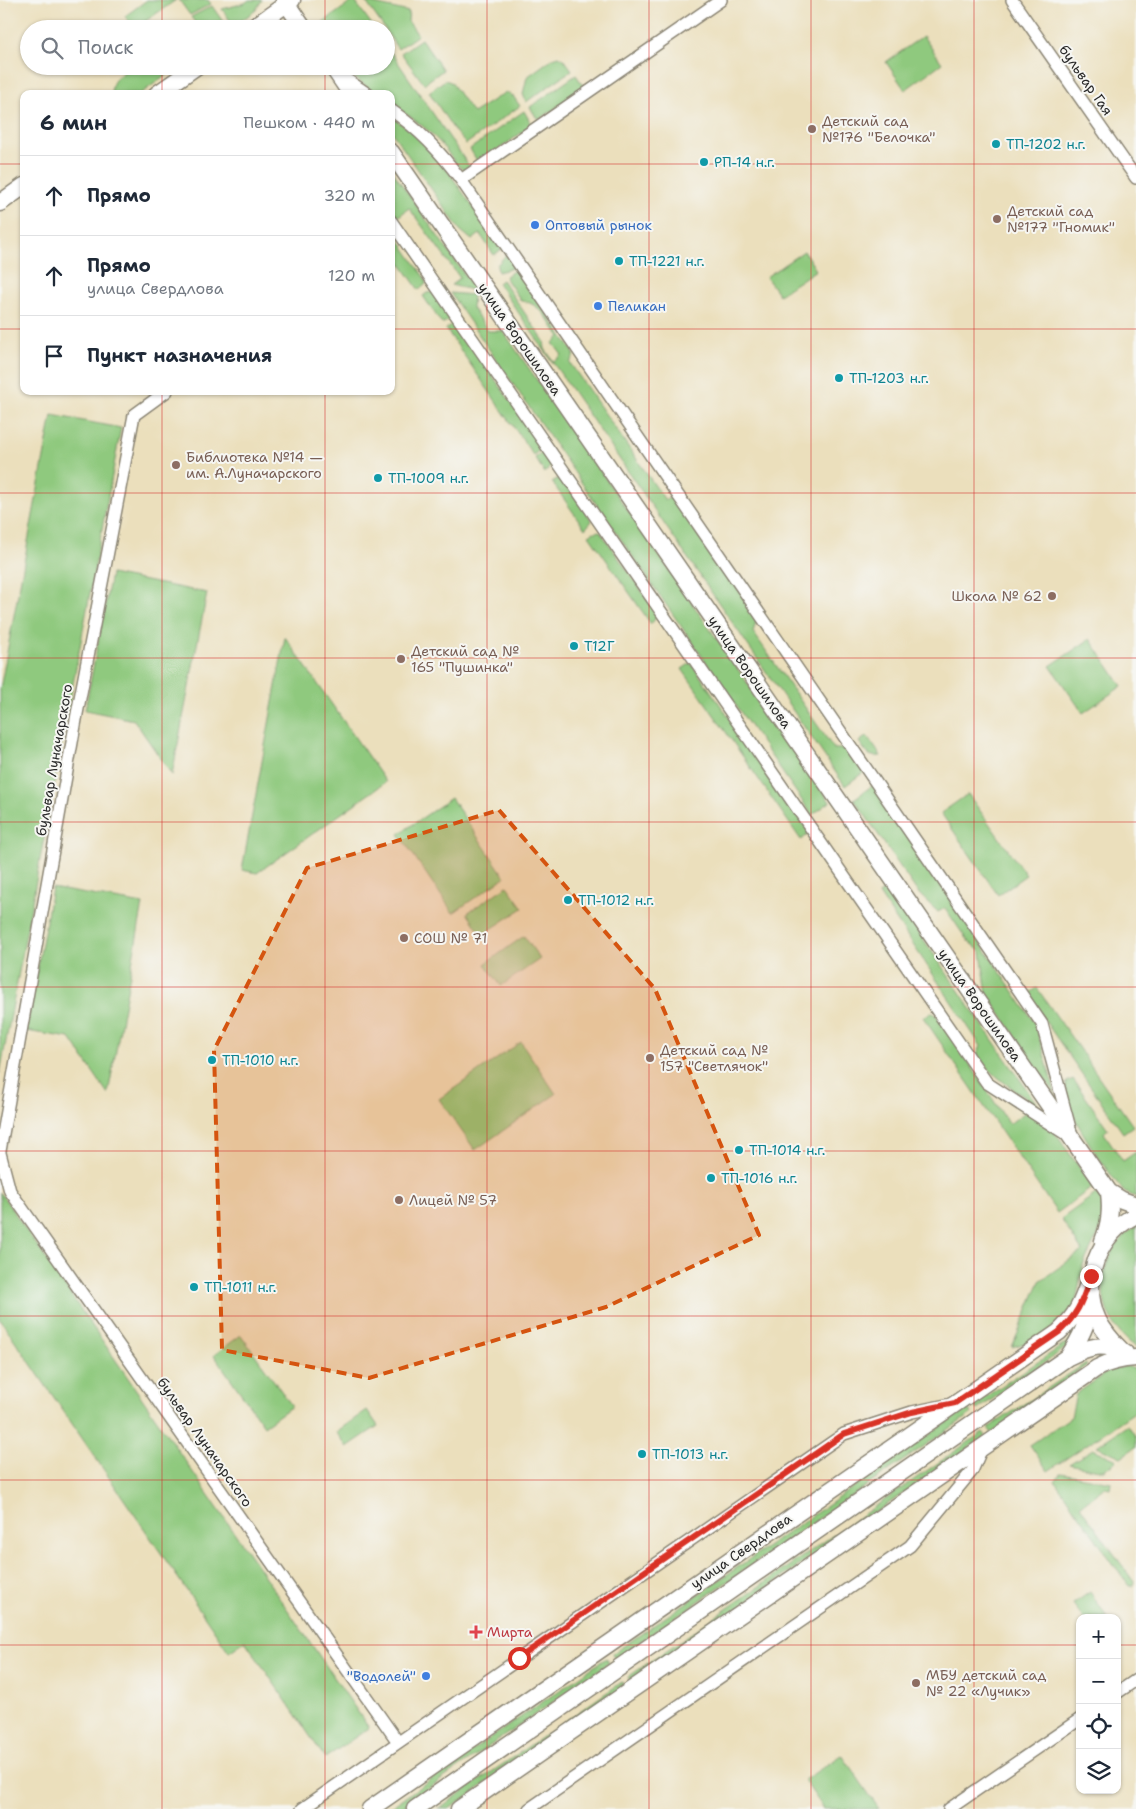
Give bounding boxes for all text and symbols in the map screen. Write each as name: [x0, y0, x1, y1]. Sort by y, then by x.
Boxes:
search box: [20, 20, 395, 75]
icon: search: [38, 34, 66, 62]
text: Поиск: [78, 35, 133, 60]
street label: бульвар Гая: [1055, 41, 1117, 119]
text: 6 мин: [40, 109, 107, 137]
text: Пешком · 440 m: [243, 112, 375, 133]
place label: Детский сад №176 "Белочка": [822, 112, 935, 146]
marker: Детский сад №176 "Белочка": [806, 123, 818, 135]
place label: ТП-1202 н.г.: [1006, 135, 1086, 153]
marker: ТП-1202 н.г.: [990, 138, 1002, 150]
place label: РП-14 н.г.: [714, 153, 775, 171]
marker: РП-14 н.г.: [698, 156, 710, 168]
icon: ahead: [40, 182, 68, 210]
text: Прямо: [87, 183, 151, 208]
text: 320 m: [324, 185, 375, 206]
place label: Детский сад №177 "Гномик": [1007, 202, 1115, 236]
marker: Детский сад №177 "Гномик": [991, 213, 1003, 225]
place label: Оптовый рынок: [545, 216, 653, 234]
marker: Оптовый рынок: [529, 219, 541, 231]
place label: ТП-1221 н.г.: [629, 252, 705, 270]
text: Прямо: [87, 253, 151, 278]
marker: ТП-1221 н.г.: [613, 255, 625, 267]
icon: ahead: [40, 262, 68, 290]
text: 120 m: [328, 265, 375, 286]
text: улица Свердлова: [87, 278, 224, 299]
street label: улица Ворошилова: [474, 279, 566, 399]
place label: Пеликан: [608, 297, 666, 315]
marker: Пеликан: [592, 300, 604, 312]
icon: arrive: [40, 342, 68, 370]
text: Пункт назначения: [87, 343, 272, 368]
place label: ТП-1203 н.г.: [849, 369, 929, 387]
marker: ТП-1203 н.г.: [833, 372, 845, 384]
place label: Библиотека №14 — им. А.Луначарского: [186, 448, 323, 482]
marker: Библиотека №14 — им. А.Луначарского: [170, 459, 182, 471]
place label: ТП-1009 н.г.: [388, 469, 469, 487]
marker: ТП-1009 н.г.: [372, 472, 384, 484]
place label: Школа № 62: [951, 587, 1042, 605]
marker: Школа № 62: [1046, 590, 1058, 602]
street label: улица Ворошилова: [704, 612, 796, 732]
place label: T12Г: [584, 637, 615, 655]
marker: T12Г: [568, 640, 580, 652]
place label: Детский сад № 165 "Пушинка": [411, 642, 519, 676]
marker: Детский сад № 165 "Пушинка": [395, 653, 407, 665]
street label: бульвар Луначарского: [32, 682, 76, 838]
place label: ТП-1012 н.г.: [578, 891, 654, 909]
marker: ТП-1012 н.г.: [562, 894, 574, 906]
place label: СОШ № 71: [414, 929, 487, 947]
marker: СОШ № 71: [398, 932, 410, 944]
street label: улица Ворошилова: [934, 945, 1026, 1065]
place label: Детский сад № 157 "Светлячок": [660, 1041, 768, 1075]
place label: ТП-1010 н.г.: [222, 1051, 299, 1069]
marker: Детский сад № 157 "Светлячок": [644, 1052, 656, 1064]
marker: ТП-1010 н.г.: [206, 1054, 218, 1066]
place label: ТП-1014 н.г.: [749, 1141, 825, 1159]
marker: ТП-1014 н.г.: [733, 1144, 745, 1156]
place label: ТП-1016 н.г.: [721, 1169, 797, 1187]
marker: ТП-1016 н.г.: [705, 1172, 717, 1184]
place label: Лицей № 57: [409, 1191, 497, 1209]
marker: Лицей № 57: [393, 1194, 405, 1206]
route end: [1080, 1265, 1103, 1288]
place label: ТП-1011 н.г.: [204, 1278, 276, 1296]
marker: ТП-1011 н.г.: [188, 1281, 200, 1293]
street label: бульвар Луначарского: [153, 1374, 257, 1510]
place label: ТП-1013 н.г.: [652, 1445, 728, 1463]
marker: ТП-1013 н.г.: [636, 1448, 648, 1460]
street label: улица Свердлова: [687, 1509, 795, 1593]
map controls: [1076, 1614, 1121, 1794]
button: +: [1076, 1614, 1121, 1659]
place label: Мирта: [487, 1623, 533, 1641]
marker: Мирта: [469, 1625, 483, 1639]
route start: [508, 1647, 531, 1670]
button: −: [1076, 1659, 1121, 1704]
place label: МБУ детский сад № 22 «Лучик»: [926, 1666, 1047, 1700]
place label: "Водолей": [347, 1667, 416, 1685]
marker: "Водолей": [420, 1670, 432, 1682]
marker: МБУ детский сад № 22 «Лучик»: [910, 1677, 922, 1689]
button: locate: [1076, 1704, 1121, 1749]
button: layers: [1076, 1749, 1121, 1794]

